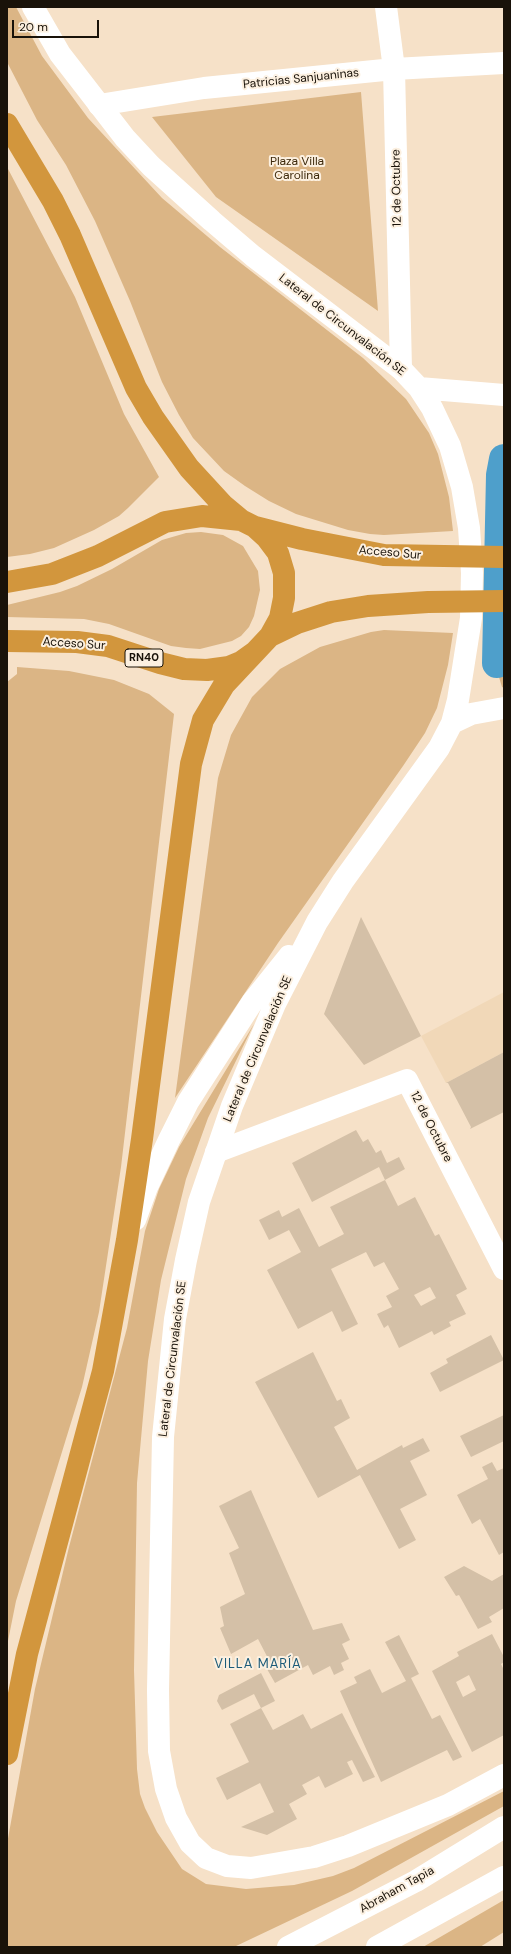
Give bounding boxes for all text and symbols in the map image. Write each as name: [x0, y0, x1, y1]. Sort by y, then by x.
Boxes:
scale bar: [14, 12, 101, 38]
text: 20 m: [19, 19, 48, 35]
street label: Patricias Sanjuaninas: [242, 66, 360, 92]
street label: 12 de Octubre: [389, 149, 405, 227]
park label: Plaza Villa Carolina: [270, 155, 324, 183]
street label: Lateral de Circunvalación SE: [276, 271, 408, 379]
street label: Acceso Sur: [358, 543, 422, 563]
street label: Acceso Sur: [42, 635, 106, 653]
road number: RN40: [125, 649, 163, 667]
street label: Lateral de Circunvalación SE: [221, 974, 295, 1124]
street label: 12 de Octubre: [407, 1089, 455, 1165]
street label: Lateral de Circunvalación SE: [156, 1280, 190, 1438]
district label: VILLA MARÍA: [214, 1657, 302, 1673]
street label: Abraham Tapia: [357, 1864, 437, 1916]

